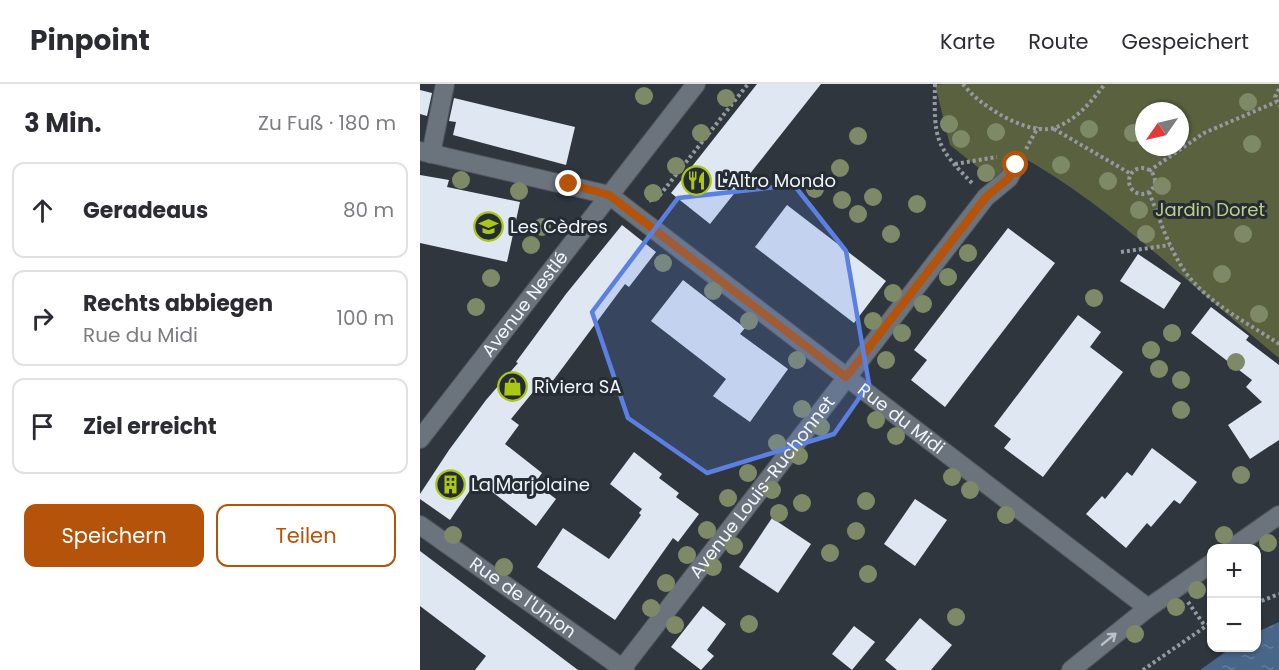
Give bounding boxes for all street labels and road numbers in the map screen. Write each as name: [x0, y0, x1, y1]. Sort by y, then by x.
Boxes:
street label: Avenue Nestlé: [475, 246, 574, 362]
street label: Rue du Midi: [853, 377, 950, 460]
street label: Avenue Louis-Ruchonnet: [683, 390, 840, 583]
street label: Rue de l'Union: [465, 551, 581, 644]

